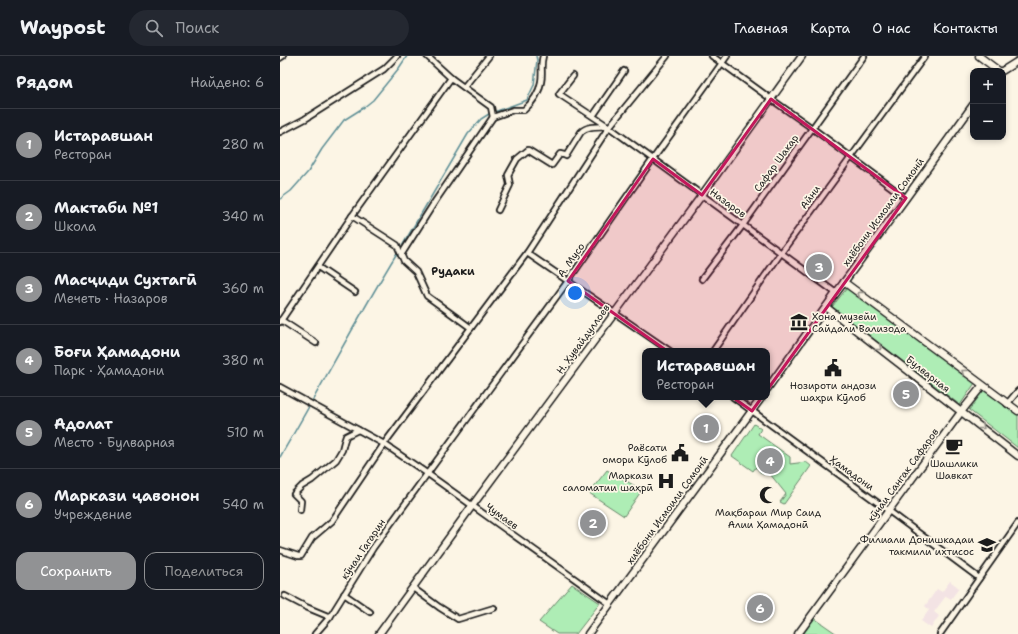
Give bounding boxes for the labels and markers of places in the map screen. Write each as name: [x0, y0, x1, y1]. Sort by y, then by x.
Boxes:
pin: 3: [806, 252, 832, 282]
place label: Хона музейи Сайдали Вализода: [812, 310, 907, 335]
museum icon: Хона музейи Сайдали Вализода: [789, 312, 809, 332]
public building icon: Нозироти андози шаҳри Кӯлоб: [823, 358, 843, 378]
place label: Нозироти андози шаҳри Кӯлоб: [790, 379, 877, 404]
pin: 5: [893, 379, 919, 409]
pin: 1: [693, 413, 719, 443]
cafe icon: Шашлики Шавкат: [944, 436, 964, 456]
place label: Раёсати омори Кӯлоб: [602, 441, 667, 466]
public building icon: Раёсати омори Кӯлоб: [670, 443, 690, 463]
pin: 4: [757, 446, 783, 476]
place label: Шашлики Шавкат: [930, 457, 979, 482]
place label: Маркази саломатии шаҳрӣ: [563, 469, 653, 494]
hospital icon: Маркази саломатии шаҳрӣ: [656, 471, 676, 491]
mosque icon: Мақбараи Мир Саид Алии Ҳамадонӣ: [758, 485, 778, 505]
place label: Мақбараи Мир Саид Алии Ҳамадонӣ: [715, 506, 822, 531]
pin: 2: [580, 508, 606, 538]
place label: Филиали Донишкадаи такмили ихтисос: [860, 533, 974, 558]
school or university icon: Филиали Донишкадаи такмили ихтисос: [977, 535, 997, 555]
pin: 6: [747, 593, 773, 623]

